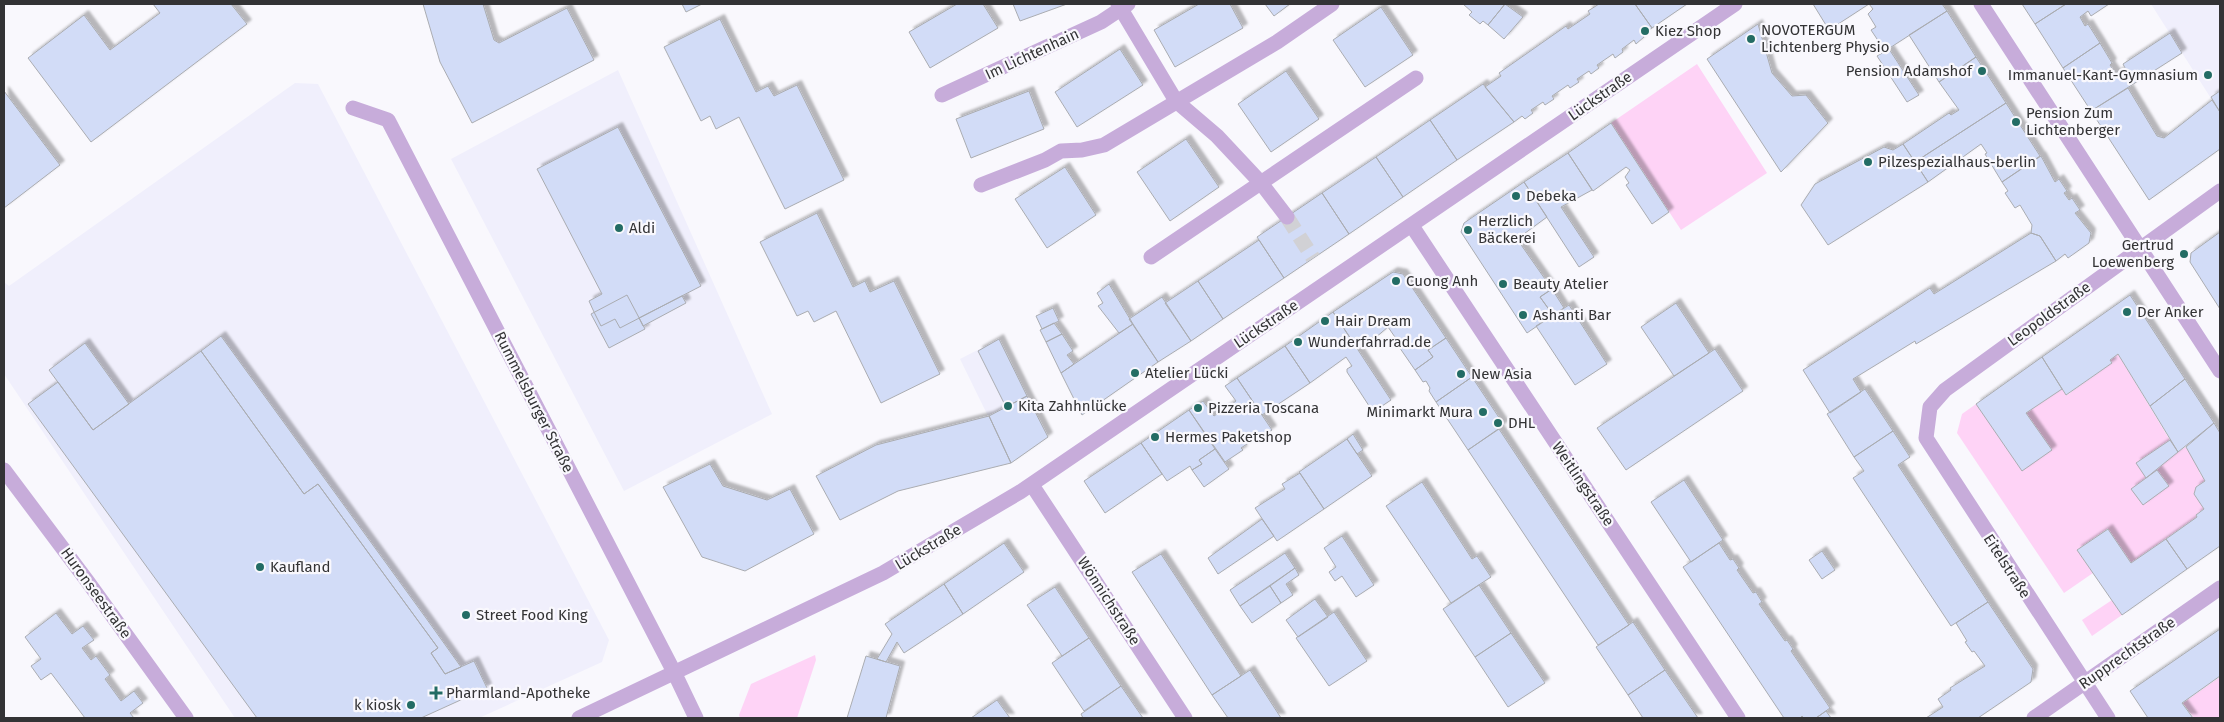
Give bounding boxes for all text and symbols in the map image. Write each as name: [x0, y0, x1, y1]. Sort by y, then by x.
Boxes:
place label: NOVOTERGUM Lichtenberg Physio: [1761, 21, 1890, 56]
place label: Kiez Shop: [1655, 22, 1721, 40]
street label: Im Lichtenhain: [982, 24, 1082, 84]
marker: Kiez Shop: [1639, 25, 1651, 37]
marker: NOVOTERGUM Lichtenberg Physio: [1745, 33, 1757, 45]
place label: Pension Adamshof: [1846, 62, 1973, 80]
marker: Pension Adamshof: [1976, 65, 1988, 77]
place label: Immanuel-Kant-Gymnasium: [2008, 66, 2198, 84]
street label: Lückstraße: [1565, 67, 1635, 125]
marker: Immanuel-Kant-Gymnasium: [2202, 69, 2214, 81]
place label: Pension Zum Lichtenberger: [2026, 104, 2120, 139]
marker: Pension Zum Lichtenberger: [2010, 116, 2022, 128]
place label: Pilzespezialhaus-berlin: [1878, 153, 2036, 171]
marker: Pilzespezialhaus-berlin: [1862, 156, 1874, 168]
place label: Debeka: [1526, 187, 1577, 205]
marker: Debeka: [1510, 190, 1522, 202]
place label: Herzlich Bäckerei: [1478, 212, 1536, 247]
place label: Aldi: [629, 219, 655, 237]
marker: Aldi: [613, 222, 625, 234]
marker: Herzlich Bäckerei: [1462, 224, 1474, 236]
place label: Gertrud Loewenberg: [2092, 236, 2174, 271]
marker: Gertrud Loewenberg: [2178, 248, 2190, 260]
place label: Cuong Anh: [1406, 272, 1478, 290]
marker: Cuong Anh: [1390, 275, 1402, 287]
place label: Beauty Atelier: [1513, 275, 1608, 293]
marker: Beauty Atelier: [1497, 278, 1509, 290]
street label: Leopoldstraße: [2004, 278, 2094, 350]
street label: Lückstraße: [1230, 296, 1302, 352]
place label: Der Anker: [2137, 303, 2204, 321]
place label: Ashanti Bar: [1533, 306, 1611, 324]
marker: Der Anker: [2121, 306, 2133, 318]
marker: Ashanti Bar: [1517, 309, 1529, 321]
place label: Hair Dream: [1335, 312, 1411, 330]
marker: Hair Dream: [1319, 315, 1331, 327]
street label: Rummelsburger Straße: [491, 328, 577, 476]
place label: Wunderfahrrad.de: [1308, 333, 1431, 351]
marker: Wunderfahrrad.de: [1292, 336, 1304, 348]
place label: Atelier Lücki: [1145, 364, 1229, 382]
place label: New Asia: [1471, 365, 1532, 383]
marker: Atelier Lücki: [1129, 367, 1141, 379]
marker: New Asia: [1455, 368, 1467, 380]
place label: Kita Zahhnlücke: [1018, 397, 1127, 415]
place label: Pizzeria Toscana: [1208, 399, 1319, 417]
marker: Kita Zahhnlücke: [1002, 400, 1014, 412]
marker: Pizzeria Toscana: [1192, 402, 1204, 414]
place label: Minimarkt Mura: [1366, 403, 1473, 421]
marker: Minimarkt Mura: [1477, 406, 1489, 418]
place label: DHL: [1508, 414, 1536, 432]
marker: DHL: [1492, 417, 1504, 429]
place label: Hermes Paketshop: [1165, 428, 1292, 446]
marker: Hermes Paketshop: [1149, 431, 1161, 443]
street label: Weitlingstraße: [1548, 438, 1618, 530]
street label: Lückstraße: [892, 520, 964, 574]
street label: Eitelstraße: [1980, 531, 2034, 601]
street label: Huronseestraße: [57, 544, 135, 642]
street label: Wönnichstraße: [1074, 553, 1144, 649]
place label: Kaufland: [270, 558, 330, 576]
marker: Kaufland: [254, 561, 266, 573]
place label: Street Food King: [476, 606, 588, 624]
marker: Street Food King: [460, 609, 472, 621]
street label: Rupprechtstraße: [2075, 613, 2179, 693]
place label: Pharmland-Apotheke: [446, 684, 591, 702]
marker: Pharmland-Apotheke: [430, 687, 442, 699]
place label: k kiosk: [354, 696, 401, 714]
marker: k kiosk: [405, 699, 417, 711]

